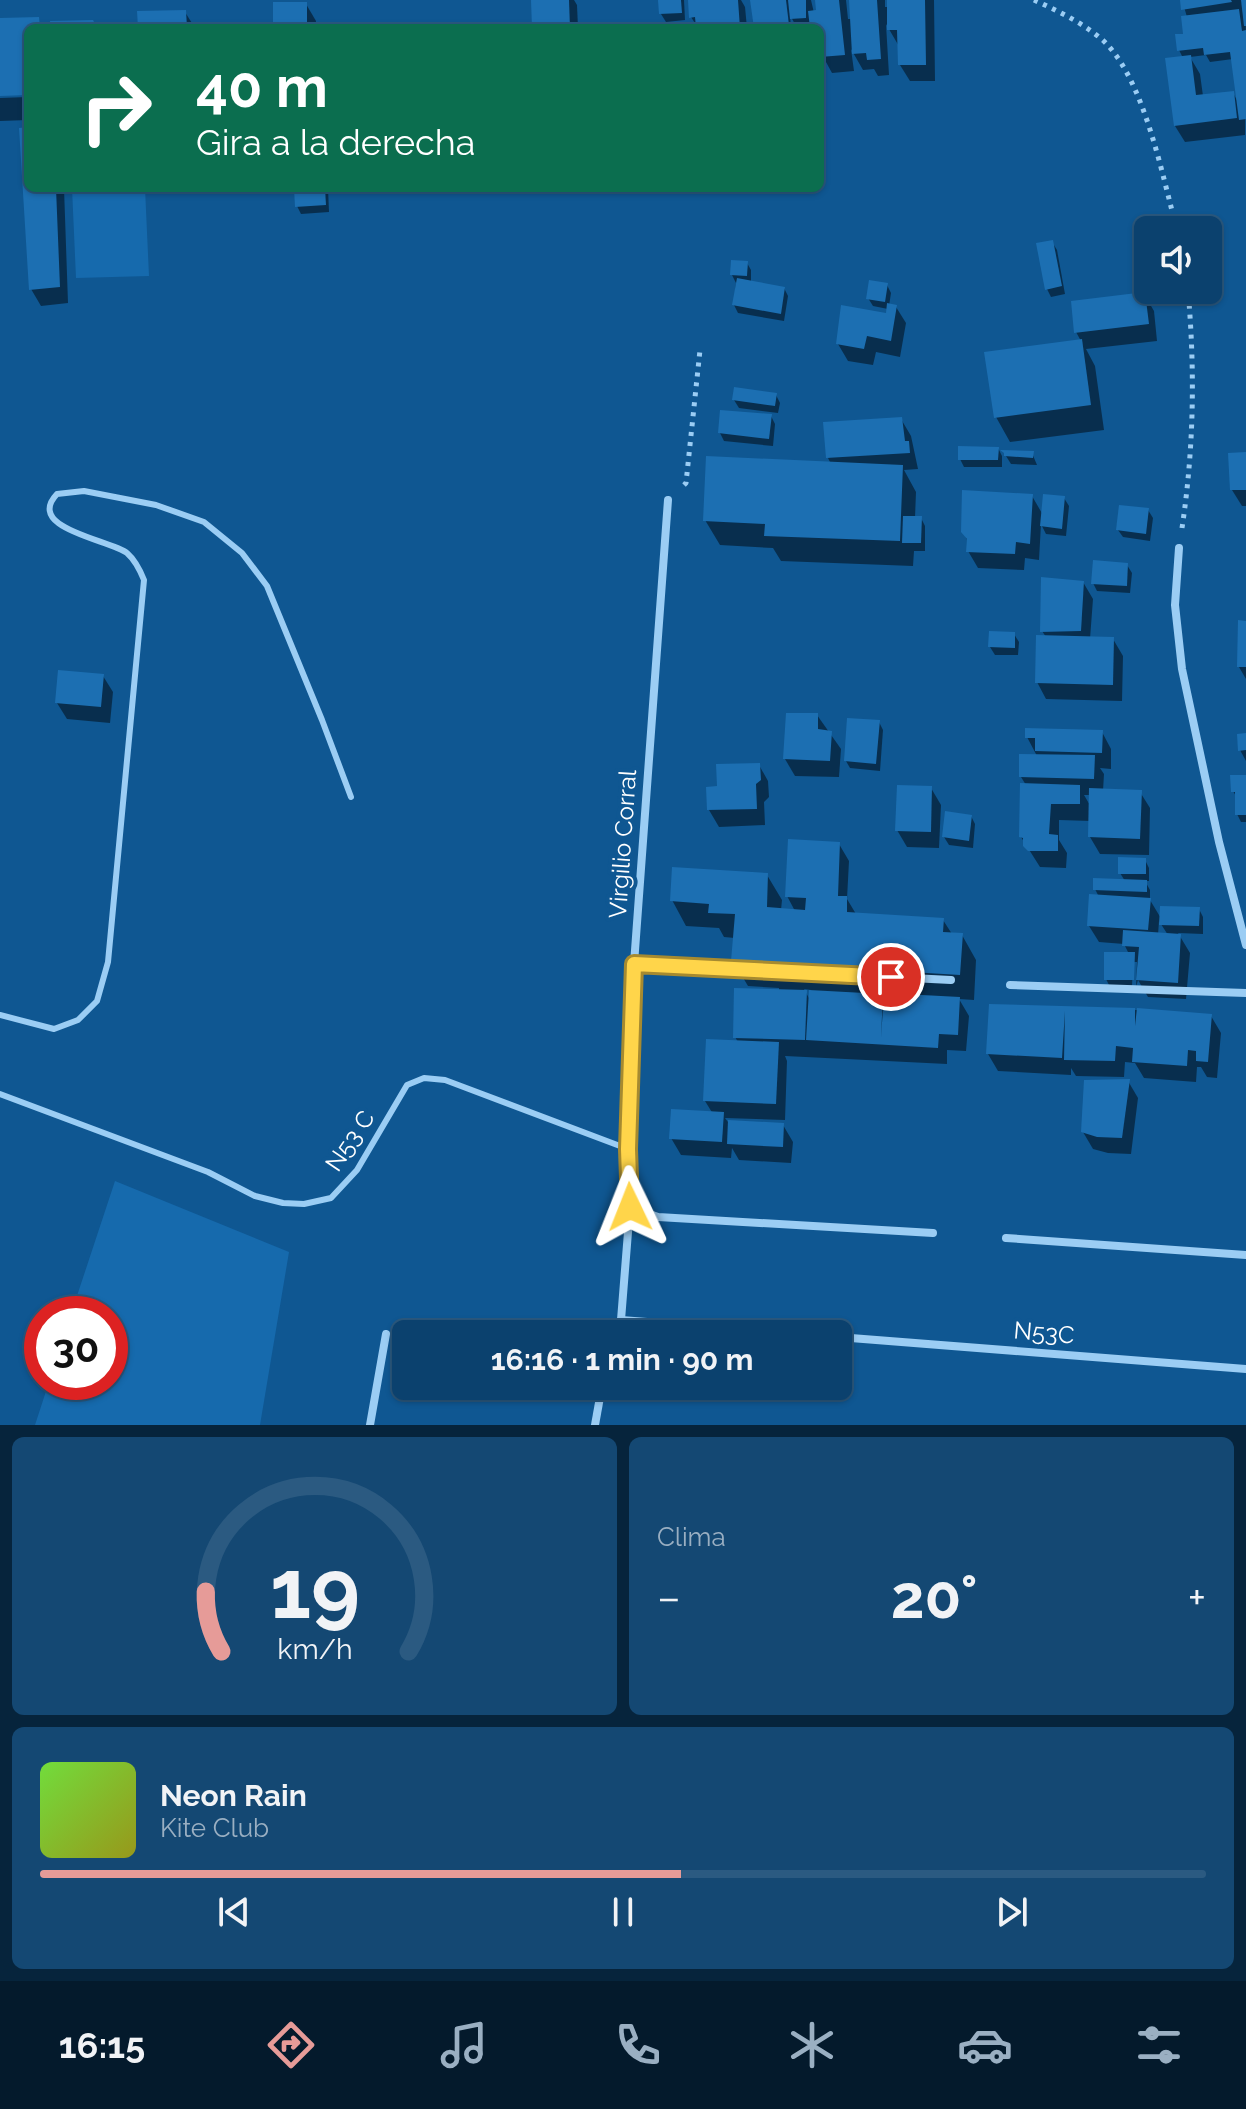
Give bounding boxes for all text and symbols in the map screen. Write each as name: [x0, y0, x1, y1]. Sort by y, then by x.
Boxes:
text: 40 m: [196, 54, 328, 120]
icon: right: [64, 56, 168, 160]
text: Gira a la derecha: [196, 121, 475, 163]
map controls: [1134, 216, 1222, 304]
button: sound: [1134, 216, 1222, 304]
street label: Virgilio Corral: [603, 768, 642, 919]
pin: [857, 943, 925, 1011]
icon: arrive: [869, 955, 913, 999]
street label: N53 C: [319, 1105, 380, 1177]
position arrow: [588, 1165, 672, 1249]
speed limit sign: 30: [24, 1296, 128, 1400]
street label: N53C: [1012, 1315, 1076, 1350]
text: 16:16 · 1 min · 90 m: [491, 1342, 753, 1377]
text: Clima: [657, 1522, 726, 1552]
text: 19: [269, 1540, 360, 1637]
text: 20°: [891, 1562, 978, 1632]
text: −: [657, 1572, 681, 1623]
text: +: [1188, 1572, 1206, 1623]
text: km/h: [277, 1632, 352, 1666]
text: Neon Rain: [160, 1778, 307, 1813]
text: Kite Club: [160, 1813, 269, 1843]
icon: previous: [212, 1890, 256, 1934]
icon: pause: [601, 1890, 645, 1934]
icon: next: [990, 1890, 1034, 1934]
icon: directions: [263, 2017, 319, 2073]
icon: music: [436, 2017, 492, 2073]
icon: phone: [610, 2017, 666, 2073]
icon: climate: [784, 2017, 840, 2073]
icon: car: [957, 2017, 1013, 2073]
icon: filters: [1131, 2017, 1187, 2073]
text: 16:15: [59, 2024, 145, 2066]

